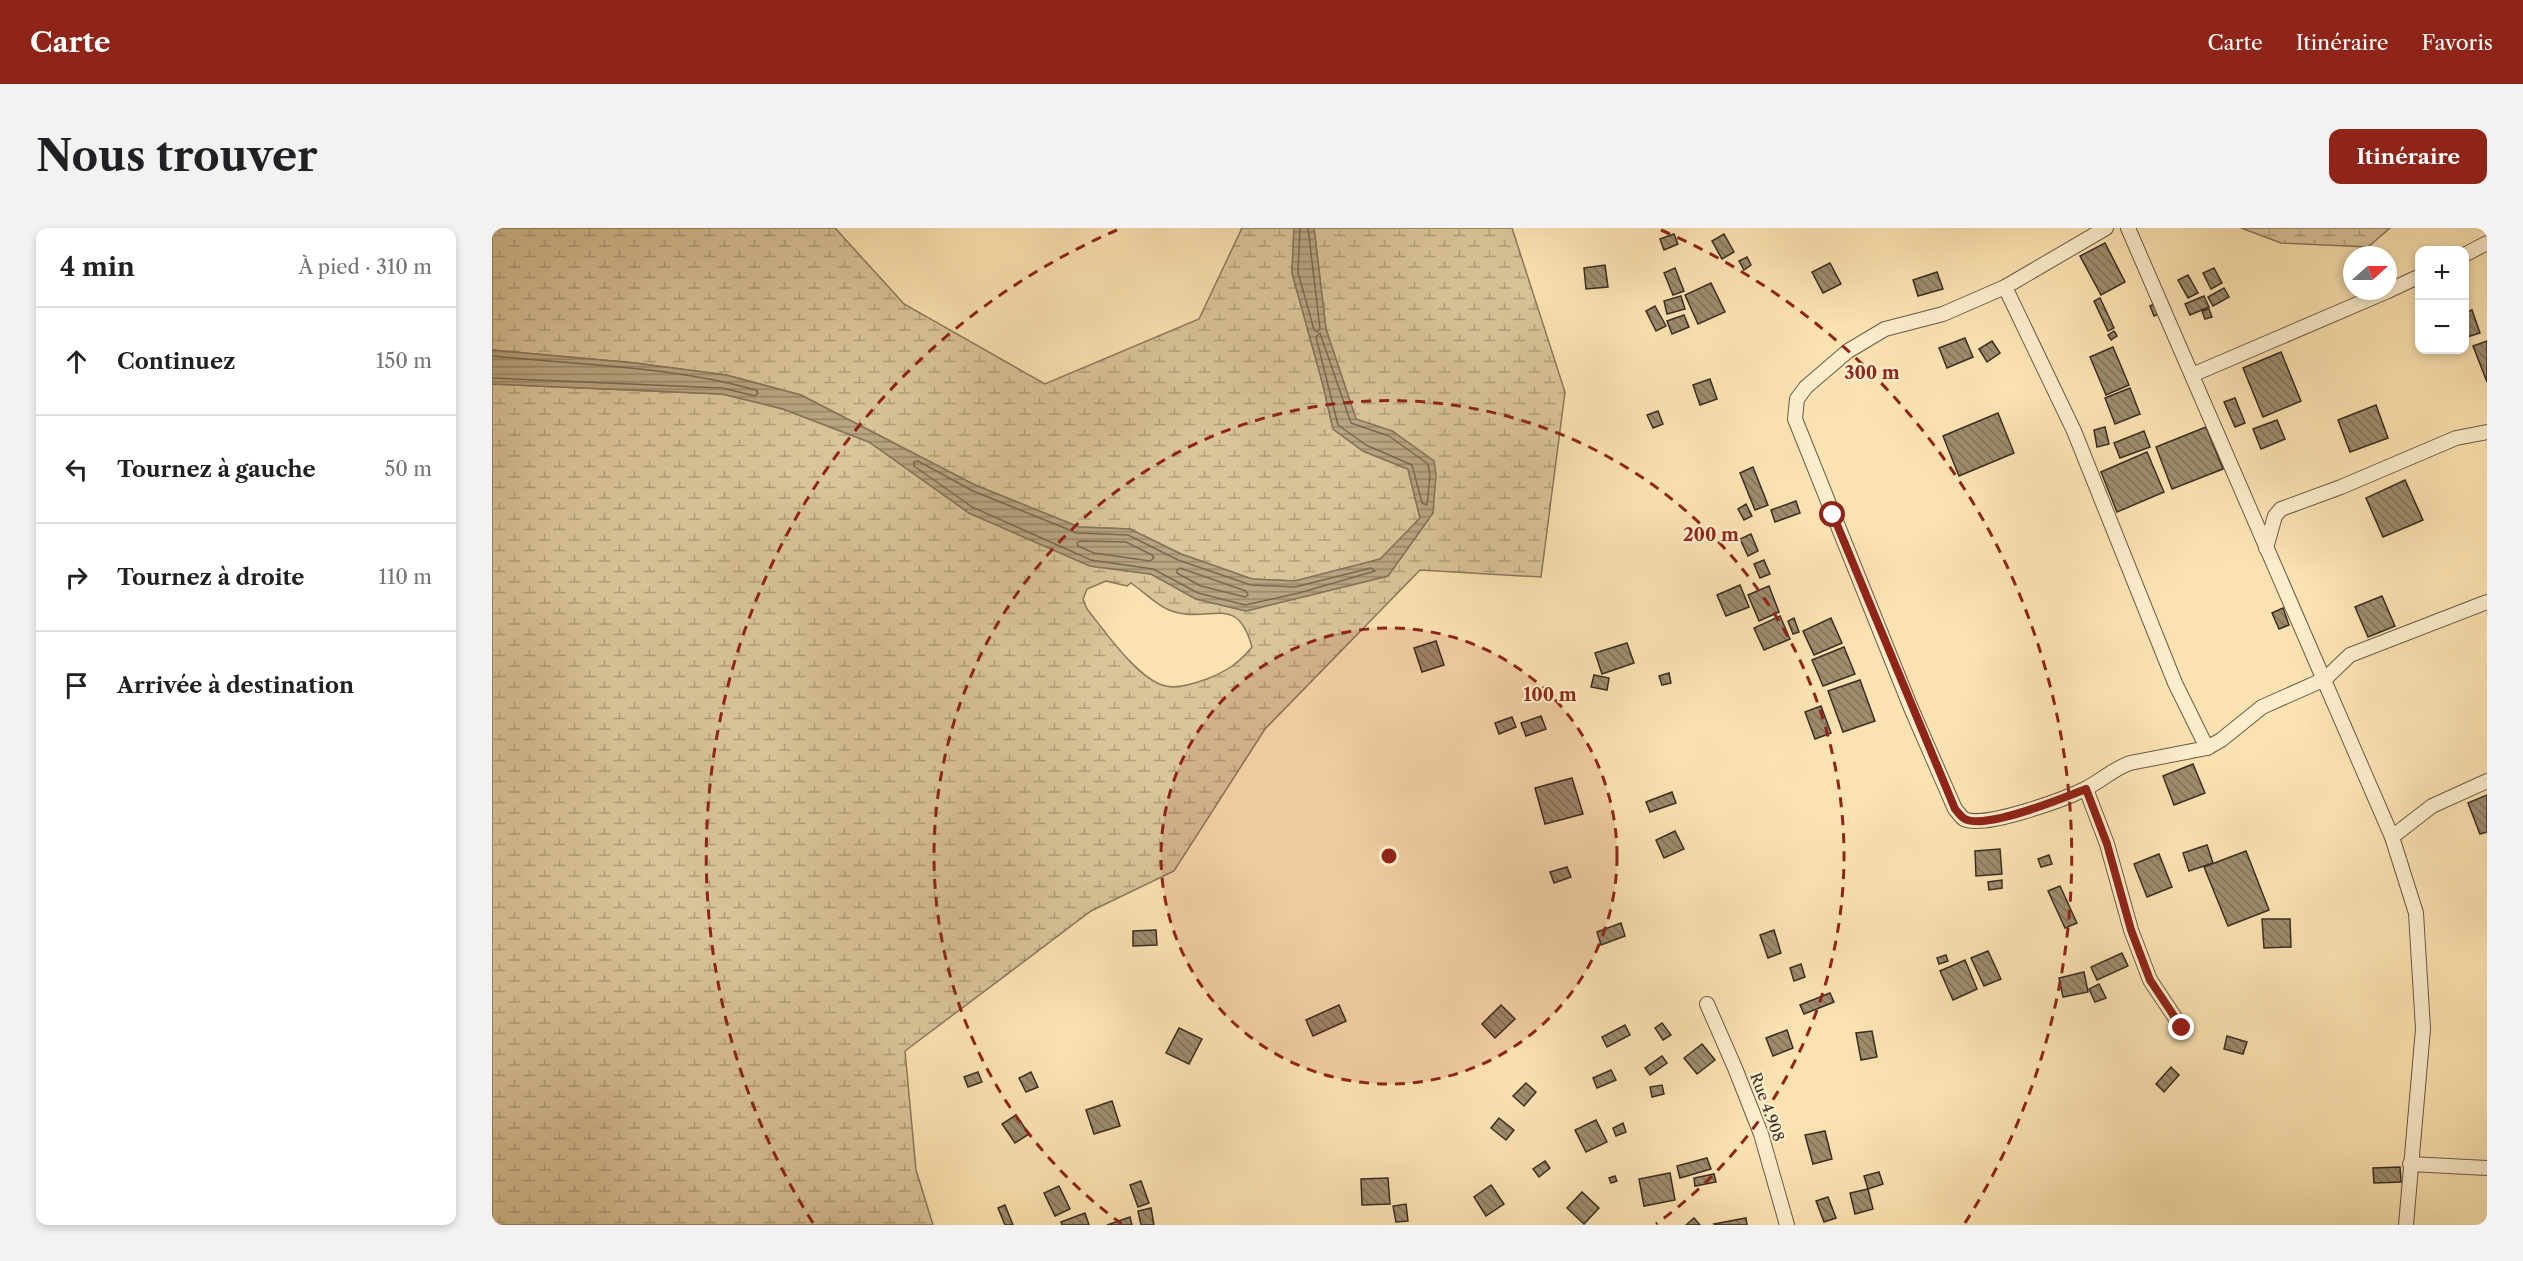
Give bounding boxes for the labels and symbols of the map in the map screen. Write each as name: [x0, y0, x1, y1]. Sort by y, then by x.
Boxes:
north arrow: [2343, 246, 2397, 300]
text: 300 m: [1844, 362, 1900, 384]
route start: [1819, 501, 1845, 527]
text: 200 m: [1683, 524, 1739, 546]
text: 100 m: [1523, 684, 1577, 706]
centre of rings: [1379, 846, 1399, 866]
route end: [2168, 1014, 2194, 1040]
street label: Rue 4.908: [1746, 1070, 1789, 1144]

